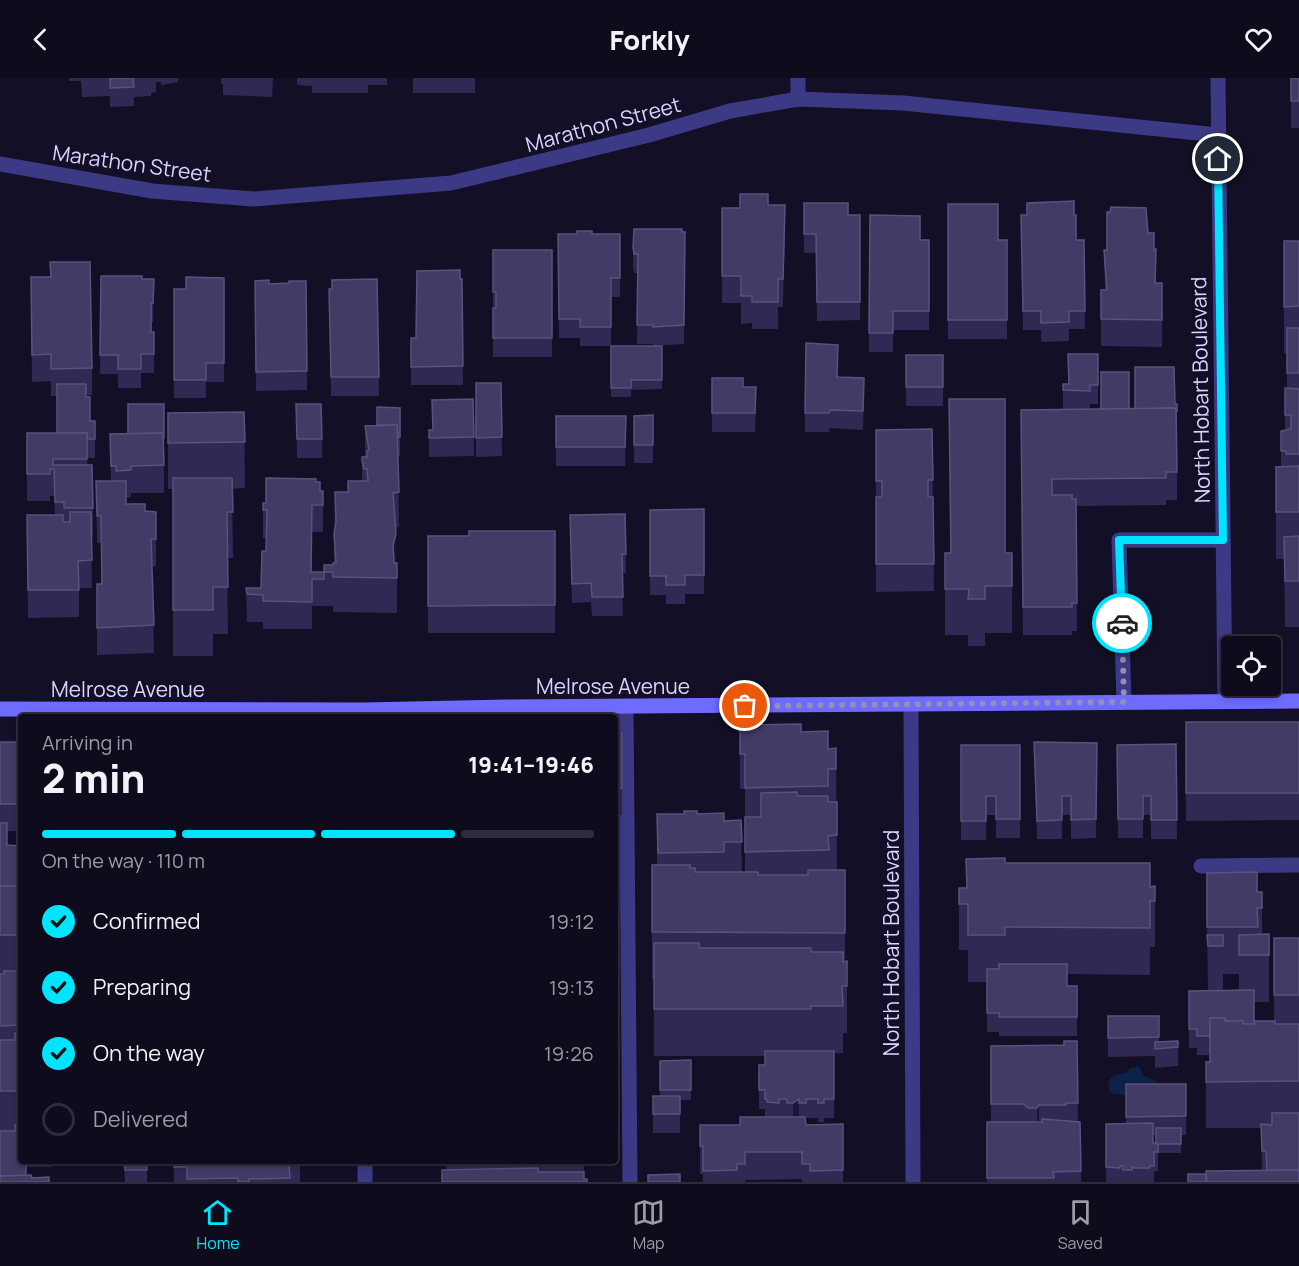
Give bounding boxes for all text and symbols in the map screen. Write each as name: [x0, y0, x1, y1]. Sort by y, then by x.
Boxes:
text: Forkly: [609, 21, 690, 58]
icon: back: [24, 23, 57, 56]
icon: heart: [1242, 23, 1275, 56]
street label: Marathon Street: [522, 90, 684, 158]
pin: [1192, 133, 1243, 184]
street label: Marathon Street: [51, 138, 213, 188]
icon: home: [1201, 142, 1234, 175]
street label: North Hobart Boulevard: [1184, 276, 1216, 504]
courier: [1092, 593, 1152, 653]
icon: car: [1106, 607, 1139, 640]
map controls: [1221, 636, 1281, 696]
button: locate: [1221, 636, 1281, 696]
street label: Melrose Avenue: [536, 672, 690, 700]
street label: Melrose Avenue: [51, 675, 205, 703]
pin: [719, 680, 770, 731]
icon: bag: [728, 689, 761, 722]
text: Arriving in: [42, 729, 133, 756]
text: 19:41–19:46: [468, 750, 594, 780]
text: 2 min: [42, 751, 145, 805]
street label: North Hobart Boulevard: [877, 830, 905, 1056]
text: On the way · 110 m: [42, 847, 205, 874]
icon: check: [42, 905, 75, 938]
text: Confirmed: [93, 906, 201, 936]
text: 19:12: [549, 908, 594, 935]
icon: check: [42, 971, 75, 1004]
text: Preparing: [93, 972, 191, 1002]
text: 19:13: [549, 974, 594, 1001]
icon: check: [42, 1037, 75, 1070]
text: On the way: [93, 1038, 205, 1068]
text: 19:26: [544, 1040, 594, 1067]
text: Delivered: [93, 1104, 188, 1134]
tab: Home: [196, 1196, 240, 1254]
tab: Map: [632, 1196, 665, 1254]
tab: Saved: [1058, 1196, 1103, 1254]

